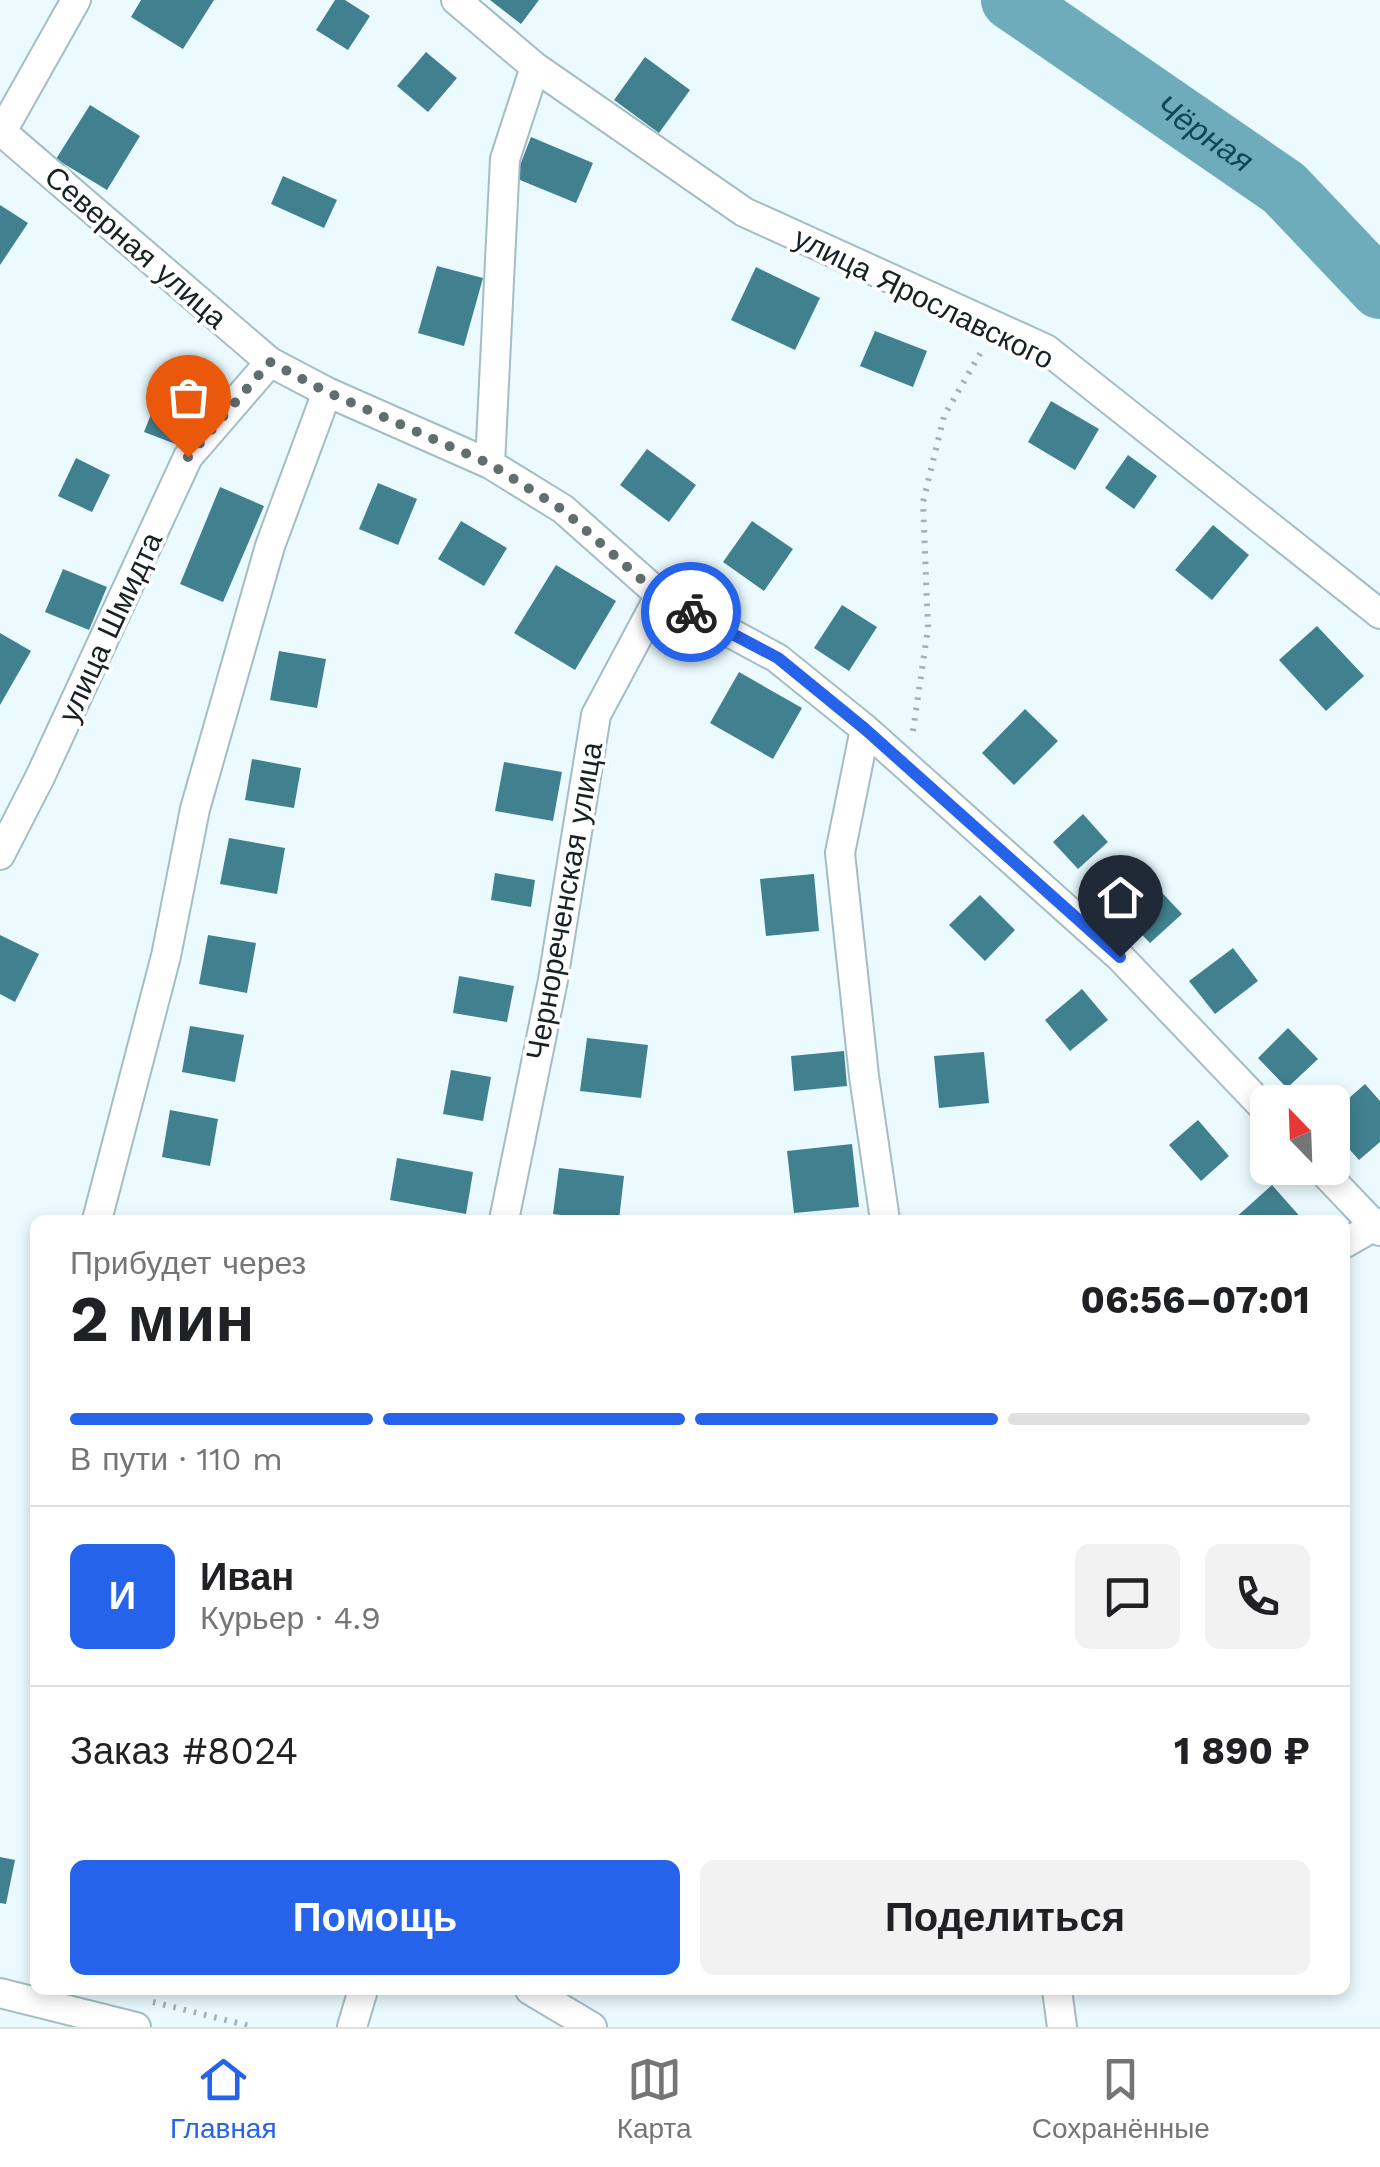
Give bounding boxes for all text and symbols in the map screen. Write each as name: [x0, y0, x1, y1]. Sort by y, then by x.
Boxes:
water label: Чёрная: [1149, 87, 1260, 180]
street label: Северная улица: [38, 158, 234, 336]
street label: улица Ярославского: [788, 220, 1060, 376]
pin: [146, 355, 231, 458]
icon: bag: [161, 370, 216, 425]
street label: улица Шмидта: [51, 526, 169, 727]
courier: [641, 562, 741, 662]
icon: bike: [664, 585, 719, 640]
street label: Чернореченская улица: [519, 739, 609, 1063]
pin: [1078, 855, 1163, 958]
icon: home: [1093, 870, 1148, 925]
north arrow: [1250, 1085, 1350, 1185]
map controls: [1250, 1085, 1350, 1185]
text: Прибудет через: [70, 1244, 306, 1282]
text: 06:56–07:01: [1081, 1278, 1310, 1322]
text: 2 мин: [70, 1281, 255, 1357]
text: В пути · 110 m: [70, 1440, 283, 1478]
button: chat: [1075, 1544, 1180, 1649]
button: phone: [1205, 1544, 1310, 1649]
text: Иван: [200, 1555, 294, 1599]
text: И: [109, 1574, 136, 1618]
text: Курьер · 4.9: [200, 1599, 381, 1637]
text: Заказ #8024: [70, 1729, 298, 1773]
text: 1 890 ₽: [1174, 1729, 1310, 1773]
button: Помощь: [70, 1860, 680, 1975]
button: Поделиться: [700, 1860, 1310, 1975]
tab: Главная: [170, 2052, 277, 2145]
tab: Карта: [617, 2052, 692, 2145]
tab: Сохранённые: [1032, 2052, 1210, 2145]

